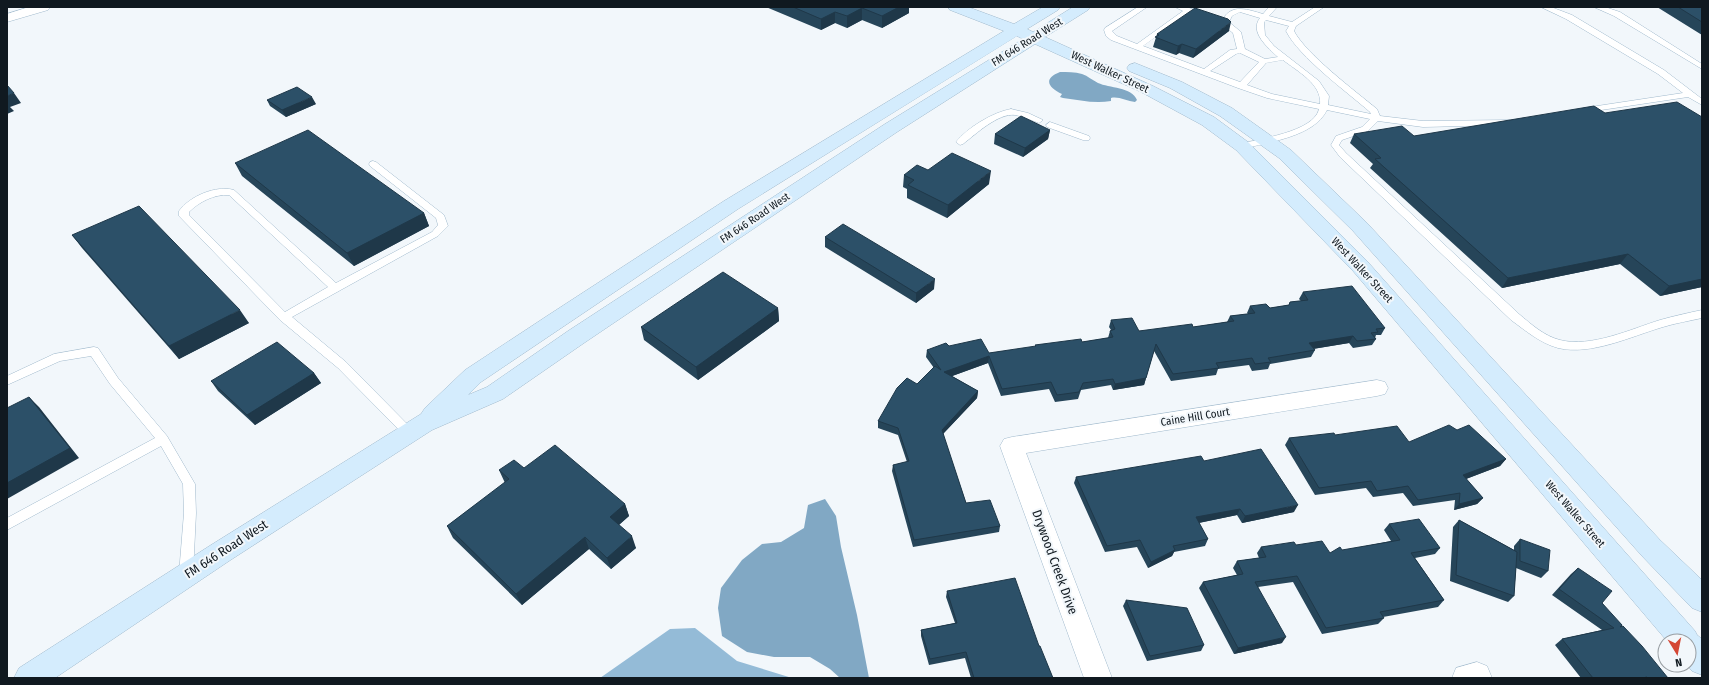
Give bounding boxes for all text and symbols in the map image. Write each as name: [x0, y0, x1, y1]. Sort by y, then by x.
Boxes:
street label: FM 646 Road West: [989, 15, 1065, 69]
street label: West Walker Street: [1069, 48, 1151, 96]
street label: FM 646 Road West: [718, 190, 793, 246]
street label: West Walker Street: [1328, 235, 1396, 306]
street label: Caine Hill Court: [1160, 405, 1231, 429]
street label: West Walker Street: [1542, 478, 1608, 550]
street label: Drywood Creek Drive: [1029, 508, 1081, 616]
street label: FM 646 Road West: [182, 516, 271, 581]
north arrow: [1657, 633, 1697, 673]
text: N: [1674, 655, 1683, 669]

